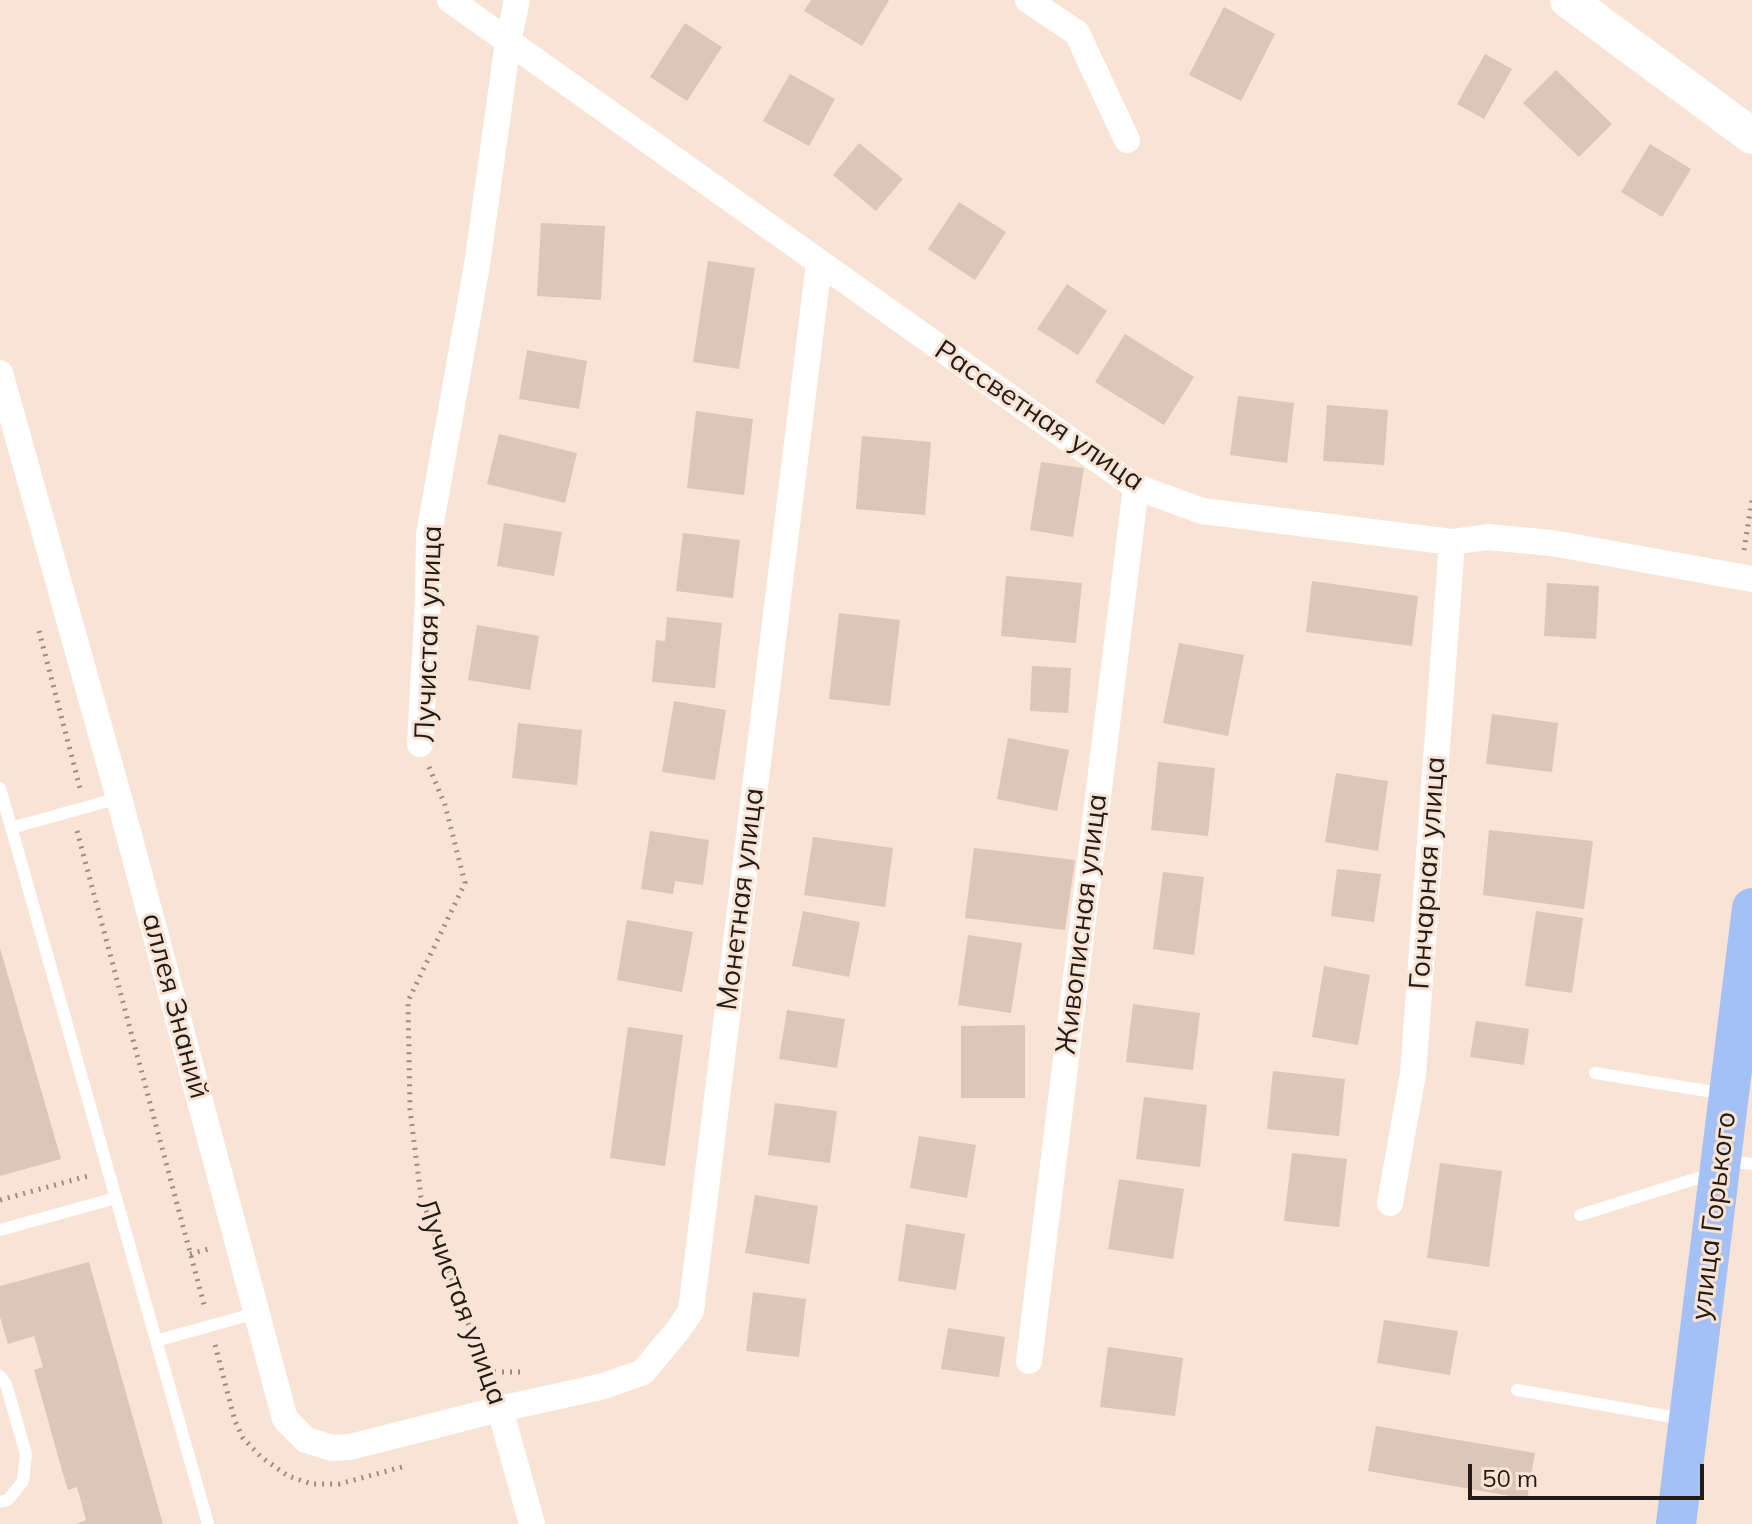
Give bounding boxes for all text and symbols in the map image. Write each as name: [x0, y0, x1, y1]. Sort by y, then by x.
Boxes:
street label: Рассветная улица: [928, 334, 1150, 498]
street label: Лучистая улица: [408, 525, 450, 743]
street label: Гончарная улица: [1403, 755, 1453, 991]
street label: Монетная улица: [711, 786, 771, 1012]
street label: Живописная улица: [1049, 792, 1115, 1056]
street label: аллея Знаний: [134, 910, 216, 1102]
street label: улица Горького: [1685, 1110, 1743, 1322]
street label: Лучистая улица: [408, 1194, 514, 1410]
scale bar: [1472, 1448, 1708, 1498]
text: 50 m: [1482, 1463, 1538, 1493]

